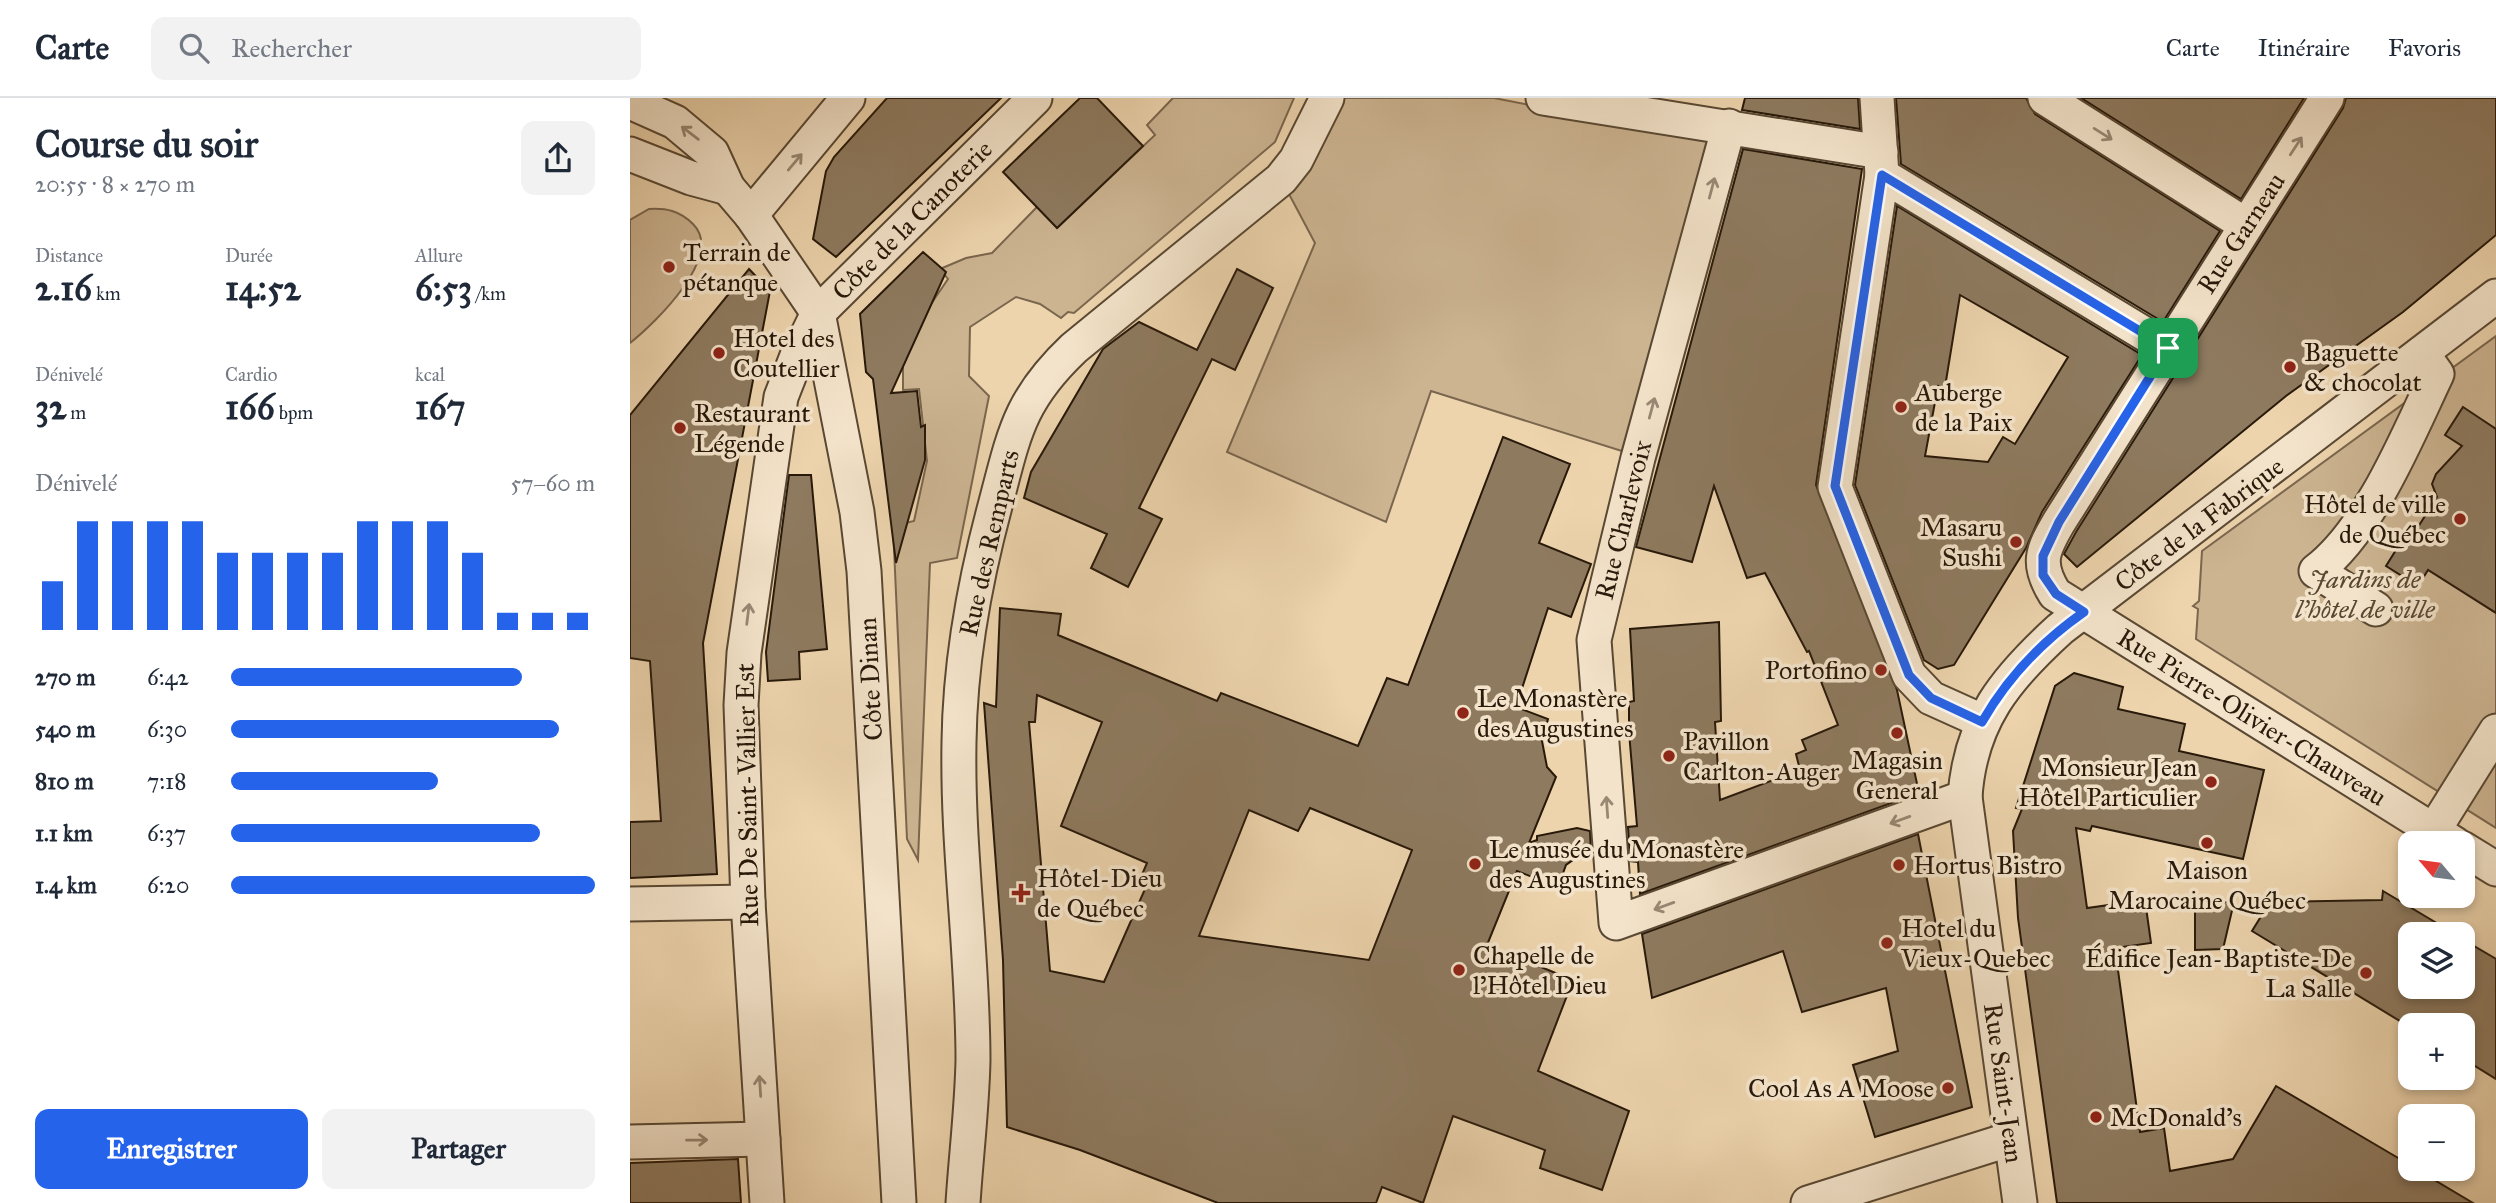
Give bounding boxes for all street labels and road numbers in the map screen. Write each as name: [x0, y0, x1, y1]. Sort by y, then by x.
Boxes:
street label: Côte de la Canoterie: [825, 133, 999, 307]
street label: Rue Garneau: [2190, 166, 2292, 300]
street label: Rue Charlevoix: [1588, 437, 1658, 603]
street label: Rue des Remparts: [952, 447, 1026, 639]
street label: Côte de la Fabrique: [2108, 450, 2290, 598]
street label: Côte Dinan: [851, 617, 889, 741]
street label: Rue Pierre-Olivier-Chauveau: [2112, 621, 2393, 813]
street label: Rue De Saint-Vallier Est: [729, 663, 765, 927]
street label: Rue Saint-Jean: [1977, 1001, 2031, 1165]

